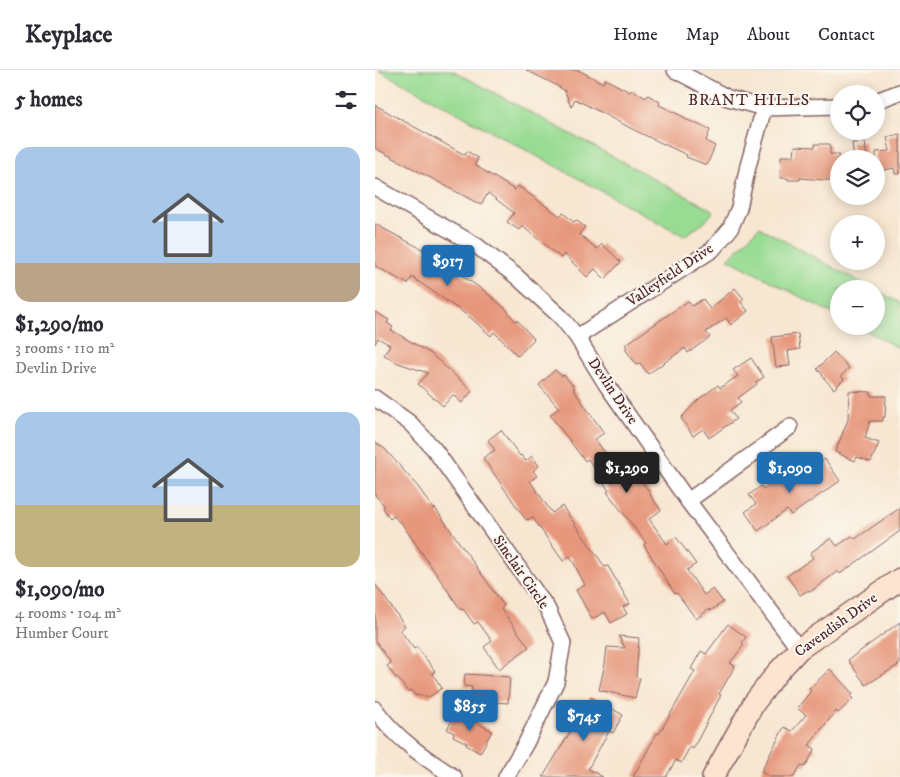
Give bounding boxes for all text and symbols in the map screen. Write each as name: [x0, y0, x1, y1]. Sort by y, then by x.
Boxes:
text: Keyplace: [25, 20, 113, 50]
text: Home: [613, 24, 658, 46]
text: Map: [686, 24, 719, 46]
text: About: [747, 24, 790, 46]
text: Contact: [818, 24, 875, 46]
map controls: [830, 85, 885, 335]
button: locate: [830, 85, 885, 140]
icon: filters: [332, 86, 360, 114]
text: 5 homes: [15, 87, 83, 113]
district label: BRANT HILLS: [688, 90, 810, 110]
button: layers: [830, 150, 885, 205]
icon: home: [143, 180, 233, 270]
button: +: [830, 215, 885, 270]
street label: Valleyfield Drive: [622, 239, 717, 312]
pin: $917: [418, 244, 478, 287]
text: $917: [433, 251, 463, 271]
button: −: [830, 280, 885, 335]
text: $1,290/mo: [15, 312, 104, 338]
text: 3 rooms · 110 m²: [15, 338, 114, 358]
street label: Devlin Drive: [584, 354, 642, 428]
text: Devlin Drive: [15, 358, 97, 378]
icon: home: [143, 445, 233, 535]
pin: $1,290: [586, 452, 668, 494]
pin: $1,090: [749, 452, 831, 494]
text: $1,290: [605, 458, 649, 478]
text: $1,090: [768, 458, 812, 478]
street label: Sinclair Circle: [489, 531, 553, 613]
text: $1,090/mo: [15, 577, 105, 603]
street label: Cavendish Drive: [791, 589, 881, 661]
text: 4 rooms · 104 m²: [15, 603, 121, 623]
text: Humber Court: [15, 623, 109, 643]
pin: $855: [440, 690, 500, 732]
text: $855: [454, 696, 486, 716]
pin: $745: [554, 700, 614, 742]
text: $745: [567, 706, 601, 726]

